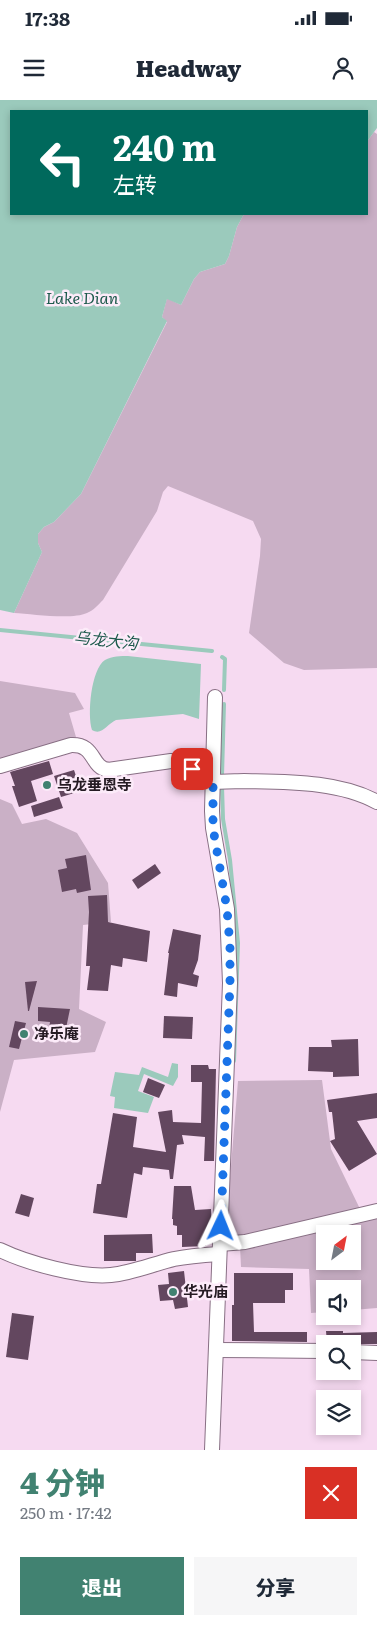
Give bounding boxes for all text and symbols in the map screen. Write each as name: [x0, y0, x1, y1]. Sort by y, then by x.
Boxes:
text: 17:38: [25, 4, 70, 32]
text: Headway: [136, 51, 241, 84]
icon: menu: [20, 54, 48, 82]
icon: person: [329, 54, 357, 82]
text: 240 m: [113, 120, 216, 172]
icon: left: [30, 130, 95, 195]
text: 左转: [113, 167, 157, 200]
water label: Lake Dian: [46, 285, 119, 309]
water label: 乌龙大沟: [73, 624, 141, 654]
pin: [171, 748, 213, 790]
icon: arrive: [178, 755, 206, 783]
place label: 乌龙垂恩寺: [57, 772, 132, 795]
marker: 乌龙垂恩寺: [41, 779, 53, 791]
place label: 净乐庵: [34, 1021, 79, 1044]
marker: 净乐庵: [18, 1028, 30, 1040]
position arrow: [194, 1199, 246, 1251]
north arrow: [316, 1225, 361, 1270]
map controls: [316, 1225, 361, 1435]
place label: 华光庙: [183, 1279, 228, 1302]
button: sound: [316, 1280, 361, 1325]
marker: 华光庙: [167, 1286, 179, 1298]
button: search: [316, 1335, 361, 1380]
button: layers: [316, 1390, 361, 1435]
text: 4 分钟: [20, 1459, 105, 1503]
button: close: [305, 1467, 357, 1519]
text: 250 m · 17:42: [20, 1500, 112, 1524]
button: 退出: [20, 1557, 184, 1615]
button: 分享: [194, 1557, 357, 1615]

